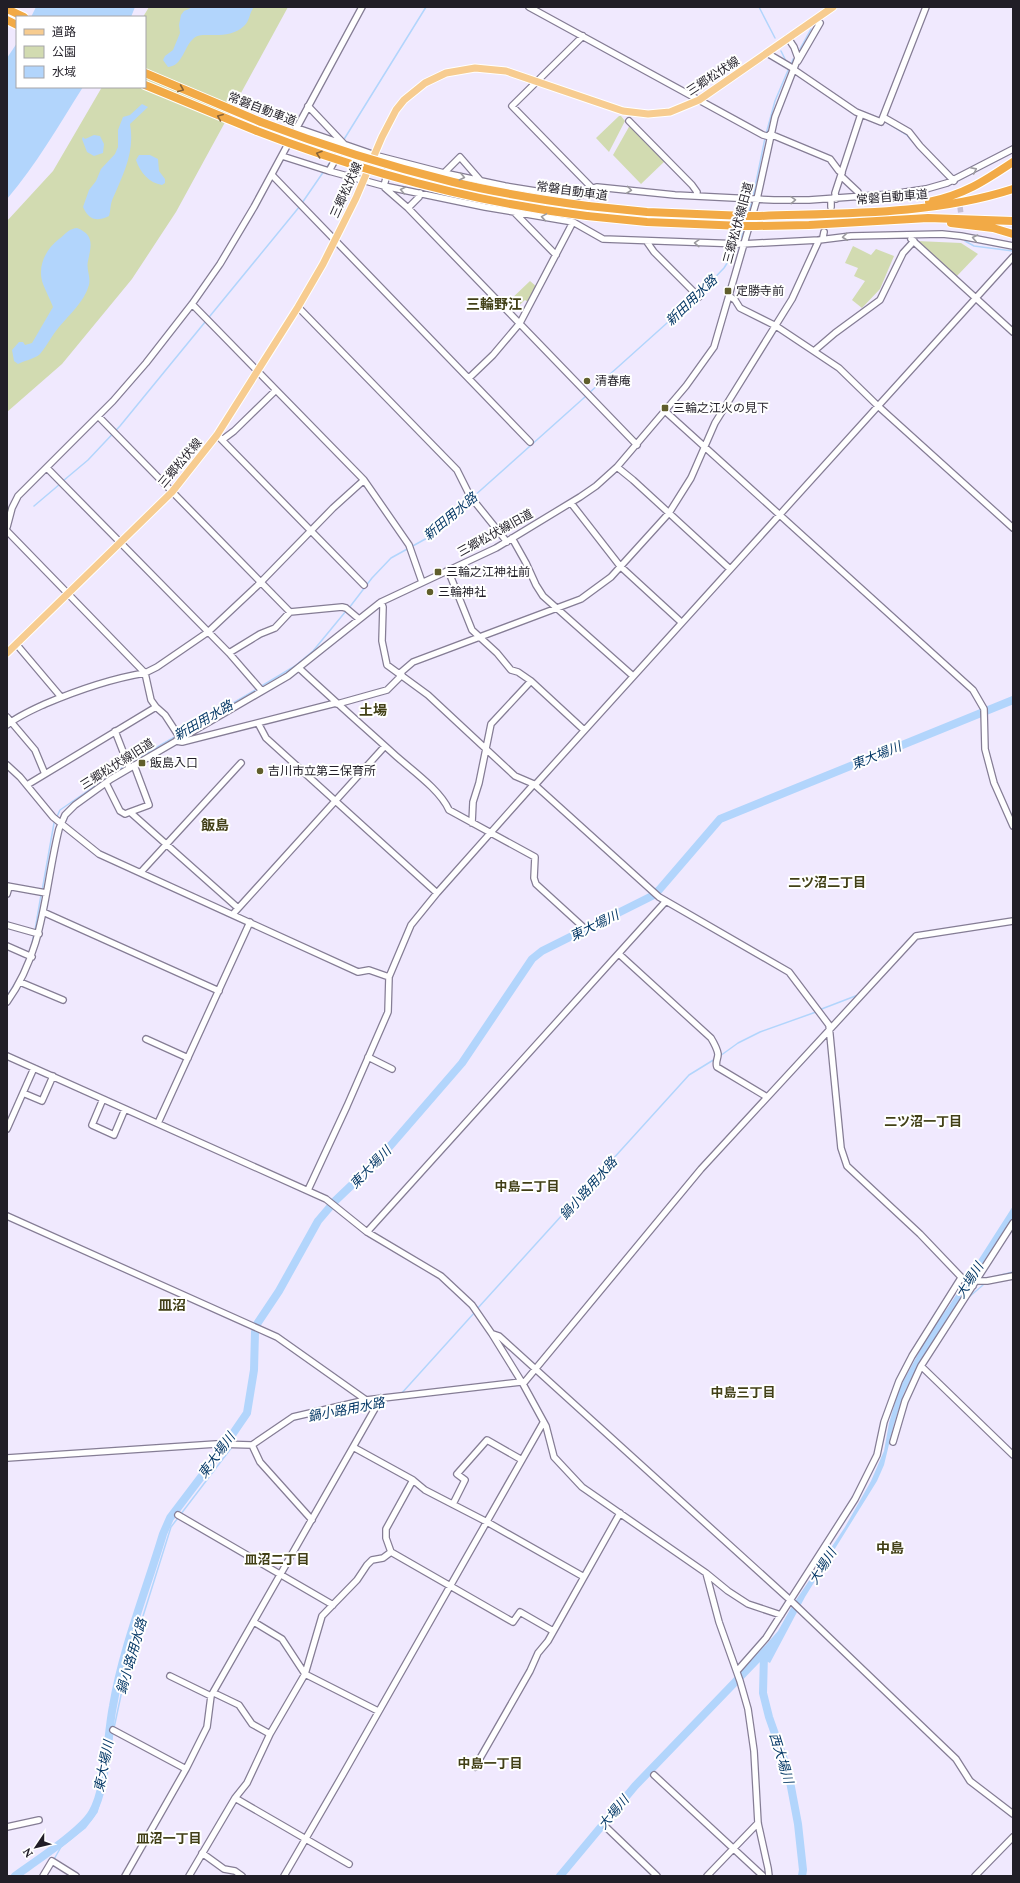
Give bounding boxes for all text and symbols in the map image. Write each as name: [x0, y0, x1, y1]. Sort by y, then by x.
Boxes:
legend: [16, 16, 146, 88]
text: 道路: [52, 24, 76, 39]
text: 公園: [52, 44, 76, 59]
street label: 三郷松伏線: [683, 53, 742, 98]
text: 水域: [52, 64, 76, 79]
one-way arrow: [176, 84, 184, 92]
street label: 常磐自動車道: [226, 89, 298, 128]
one-way arrow: [217, 113, 224, 121]
one-way arrow: [315, 150, 322, 159]
street label: 三郷松伏線: [326, 159, 365, 220]
one-way arrow: [970, 167, 977, 175]
one-way arrow: [459, 172, 465, 180]
street label: 常磐自動車道: [535, 178, 609, 203]
street label: 三郷松伏線旧道: [719, 180, 756, 265]
one-way arrow: [626, 185, 632, 194]
one-way arrow: [400, 186, 406, 194]
street label: 常磐自動車道: [855, 186, 928, 207]
one-way arrow: [790, 196, 796, 204]
one-way arrow: [541, 213, 547, 222]
one-way arrow: [842, 232, 848, 241]
one-way arrow: [972, 235, 978, 243]
one-way arrow: [694, 239, 700, 247]
water label: 新田用水路: [662, 271, 721, 329]
place label: 定勝寺前: [736, 283, 784, 298]
marker: 定勝寺前: [723, 286, 733, 296]
district label: 三輪野江: [466, 295, 522, 313]
place label: 清春庵: [595, 373, 631, 388]
marker: 清春庵: [582, 376, 592, 386]
place label: 三輪之江火の見下: [673, 400, 769, 415]
marker: 三輪之江火の見下: [660, 403, 670, 413]
street label: 三郷松伏線: [155, 435, 205, 490]
water label: 新田用水路: [420, 488, 481, 544]
street label: 三郷松伏線旧道: [454, 506, 535, 559]
place label: 三輪之江神社前: [446, 564, 530, 579]
marker: 三輪之江神社前: [433, 567, 443, 577]
place label: 三輪神社: [438, 584, 486, 599]
marker: 三輪神社: [425, 587, 435, 597]
water label: 新田用水路: [171, 696, 237, 744]
district label: 土場: [359, 701, 387, 719]
street label: 三郷松伏線旧道: [77, 735, 156, 792]
water label: 東大場川: [849, 737, 905, 773]
place label: 飯島入口: [150, 755, 198, 770]
marker: 飯島入口: [137, 758, 147, 768]
place label: 吉川市立第三保育所: [268, 763, 376, 778]
marker: 吉川市立第三保育所: [255, 766, 265, 776]
district label: 飯島: [201, 816, 229, 834]
district label: 二ツ沼二丁目: [788, 874, 866, 891]
water label: 東大場川: [567, 906, 623, 944]
district label: 二ツ沼一丁目: [884, 1113, 962, 1130]
water label: 東大場川: [346, 1141, 396, 1192]
water label: 鍋小路用水路: [556, 1153, 621, 1223]
district label: 中島二丁目: [494, 1178, 560, 1195]
water label: 大場川: [952, 1258, 988, 1301]
district label: 皿沼: [158, 1296, 186, 1314]
district label: 中島三丁目: [710, 1384, 776, 1401]
water label: 鍋小路用水路: [306, 1394, 387, 1425]
water label: 東大場川: [194, 1428, 240, 1481]
district label: 中島: [876, 1539, 904, 1557]
water label: 大場川: [805, 1544, 841, 1587]
district label: 皿沼二丁目: [244, 1551, 310, 1568]
water label: 鍋小路用水路: [113, 1615, 151, 1696]
water label: 西大場川: [766, 1731, 798, 1787]
water label: 東大場川: [90, 1737, 117, 1793]
district label: 中島一丁目: [457, 1755, 523, 1772]
water label: 大場川: [594, 1790, 634, 1833]
north arrow: [16, 1827, 56, 1867]
district label: 皿沼一丁目: [136, 1830, 202, 1847]
text: N: [19, 1845, 36, 1860]

